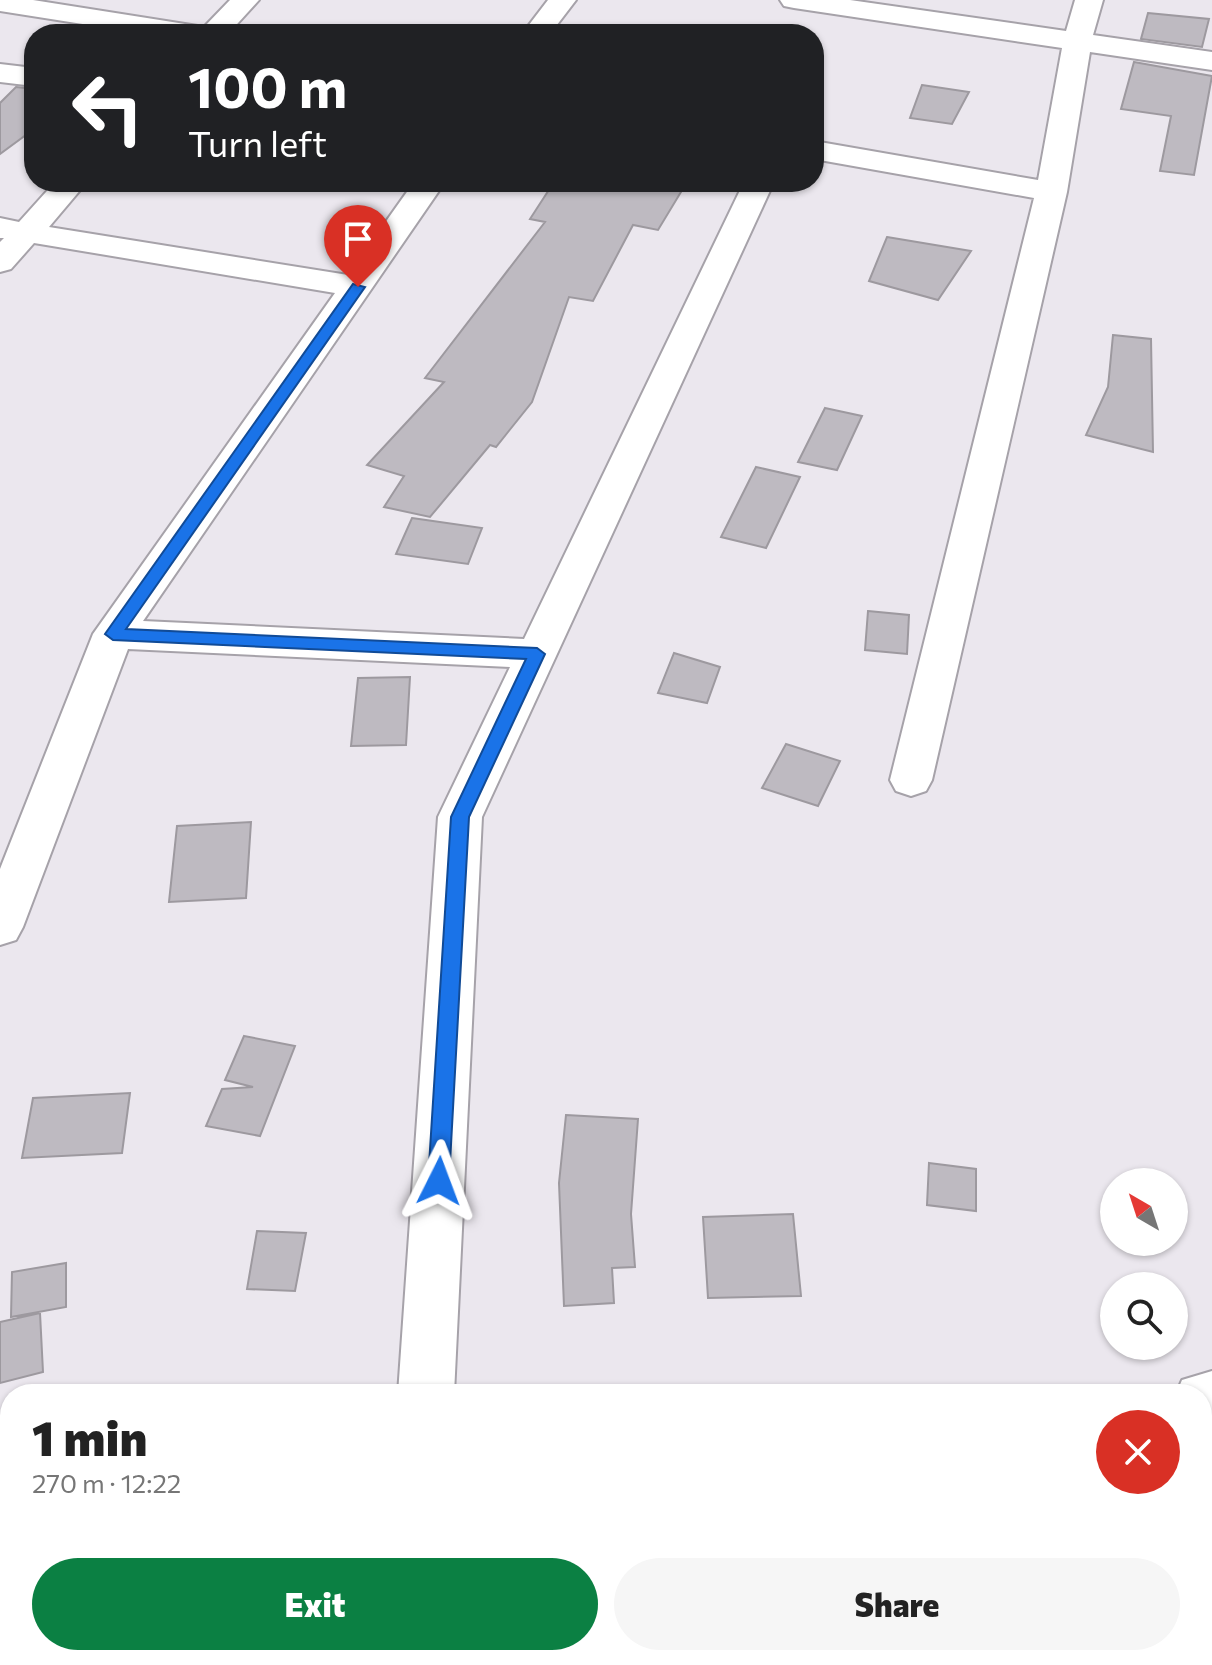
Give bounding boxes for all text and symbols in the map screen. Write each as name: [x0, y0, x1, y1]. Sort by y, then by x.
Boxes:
text: 100 m: [188, 51, 347, 120]
icon: left: [56, 56, 160, 160]
text: Turn left: [188, 120, 327, 164]
pin: [324, 205, 392, 287]
icon: arrive: [336, 217, 380, 261]
position arrow: [397, 1139, 481, 1223]
north arrow: [1100, 1168, 1188, 1256]
map controls: [1100, 1168, 1188, 1360]
button: search: [1100, 1272, 1188, 1360]
text: 1 min: [32, 1407, 147, 1466]
button: close: [1096, 1410, 1180, 1494]
text: 270 m · 12:22: [32, 1467, 181, 1498]
button: Exit: [32, 1558, 598, 1650]
button: Share: [614, 1558, 1180, 1650]

